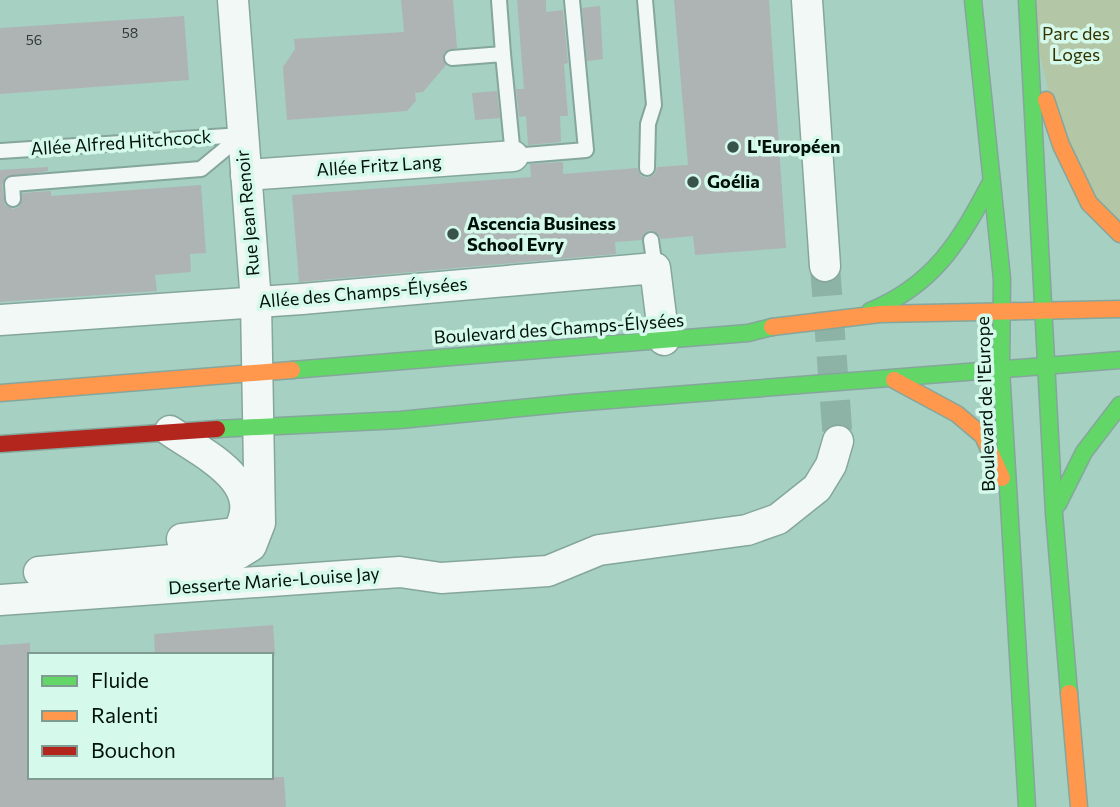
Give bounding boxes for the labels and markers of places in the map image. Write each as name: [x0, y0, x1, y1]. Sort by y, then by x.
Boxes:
place label: L'Européen: [747, 135, 841, 157]
marker: L'Européen: [725, 139, 741, 155]
place label: Goélia: [707, 170, 760, 192]
marker: Goélia: [685, 174, 701, 190]
place label: Ascencia Business School Evry: [467, 212, 616, 255]
marker: Ascencia Business School Evry: [445, 226, 461, 242]

